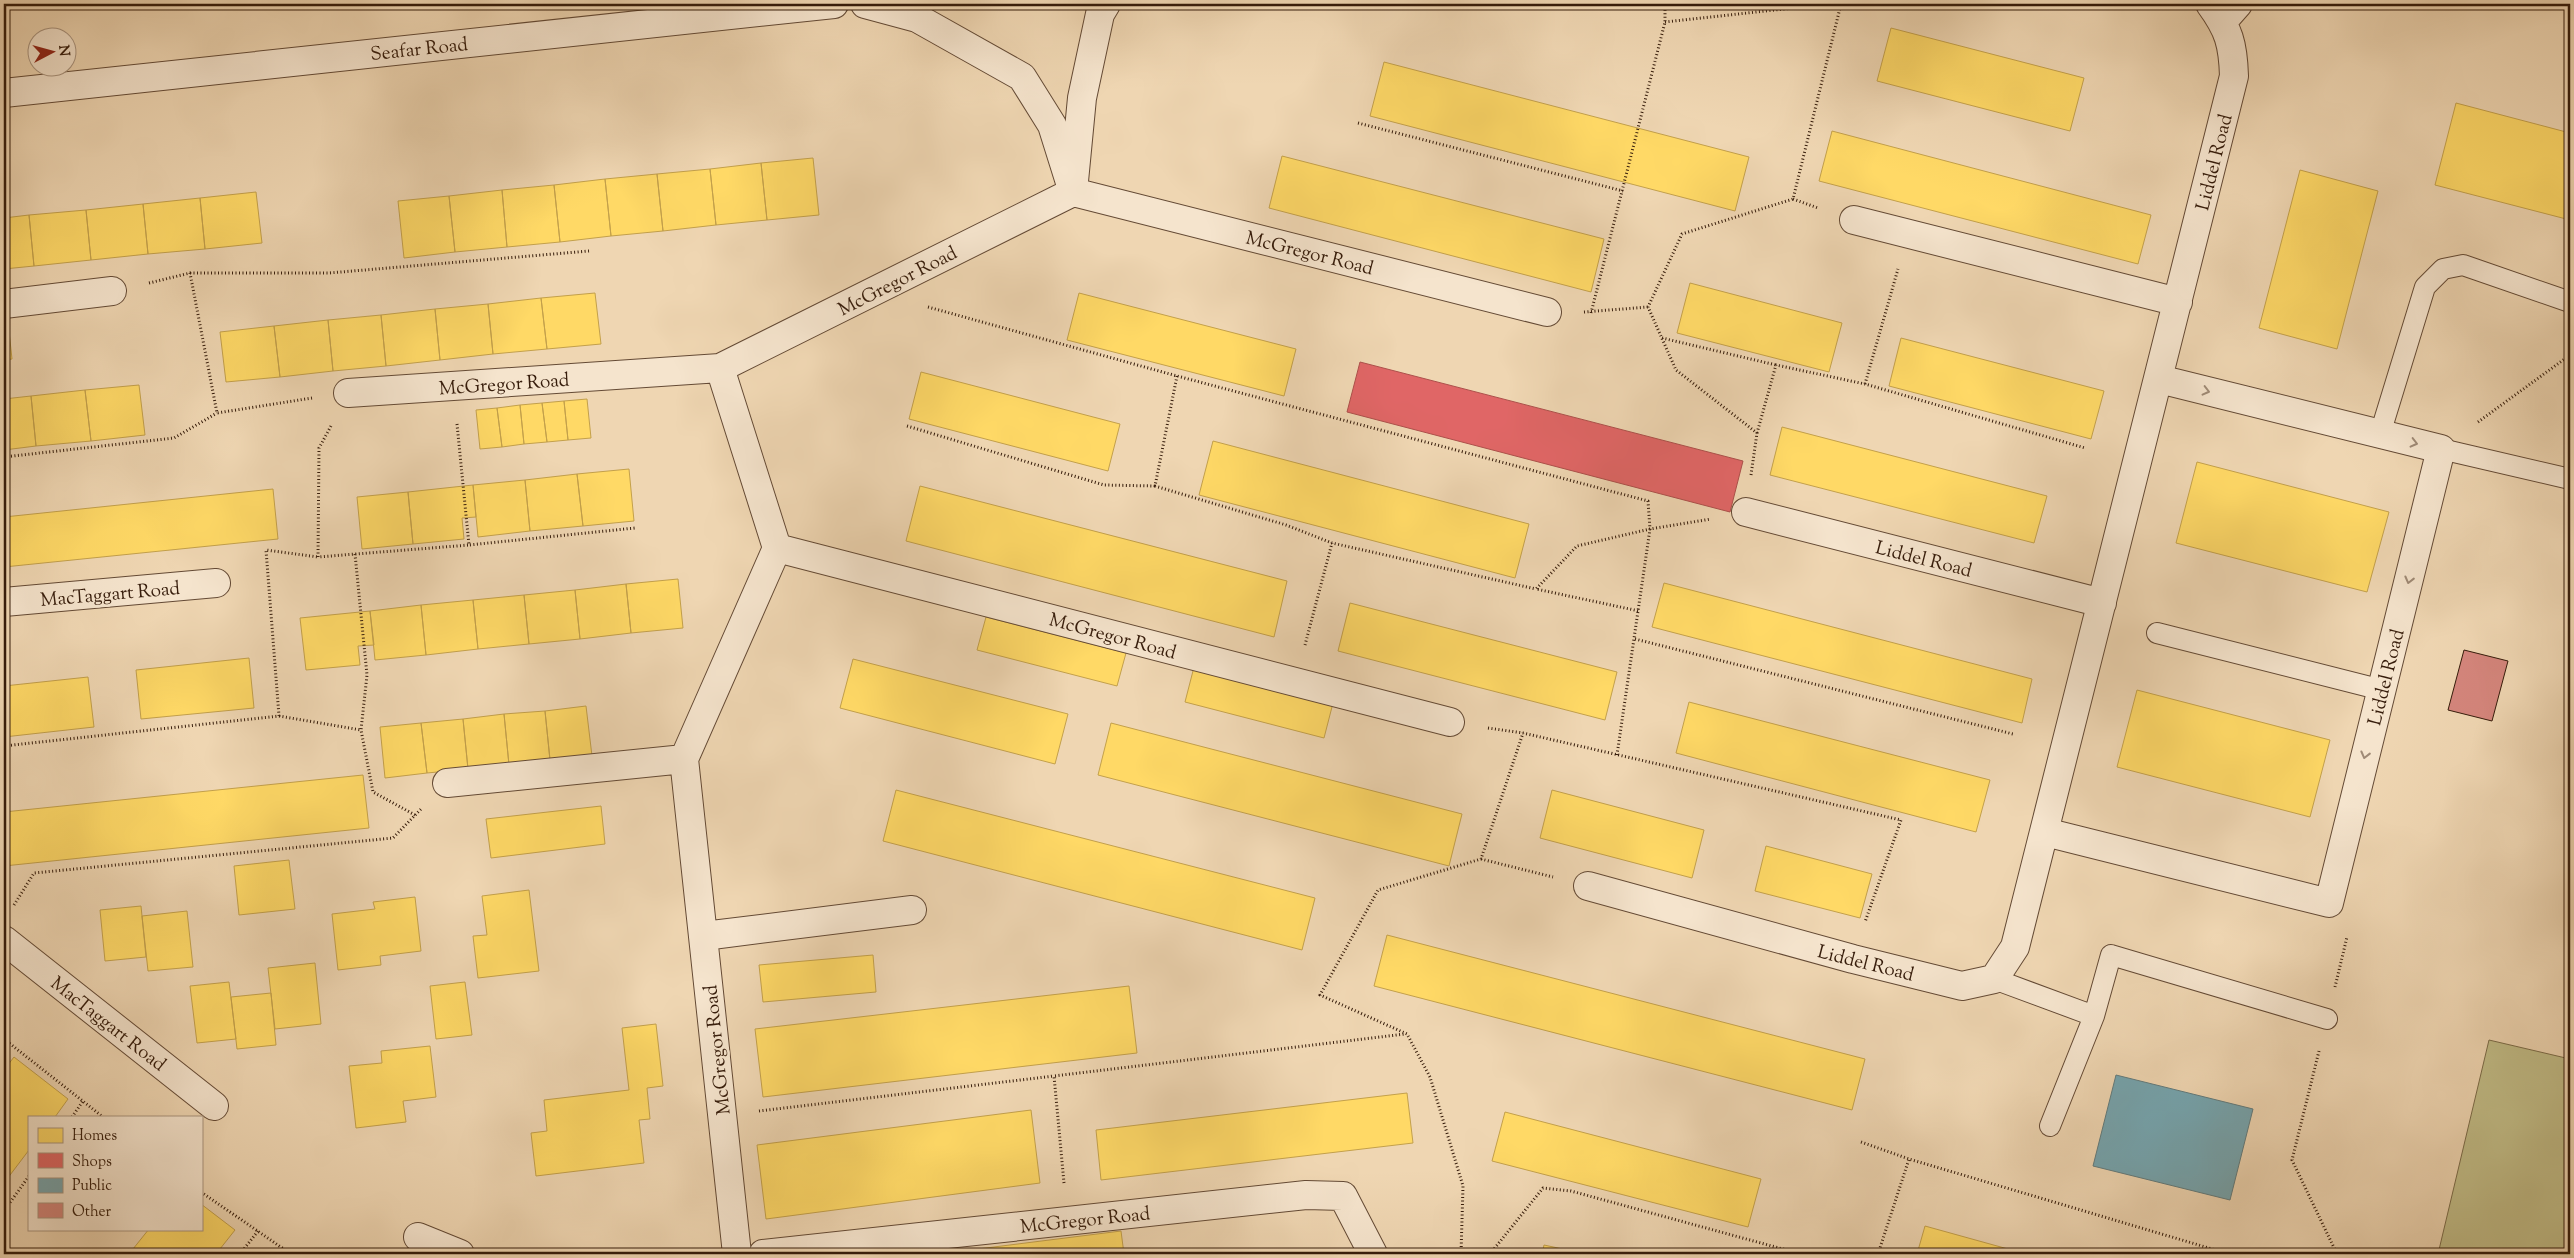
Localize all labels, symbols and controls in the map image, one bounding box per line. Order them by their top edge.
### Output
north arrow [28,28,78,78]
street label: Seafar Road [369,32,470,69]
text: N [52,44,73,57]
street label: Liddel Road [2190,111,2241,214]
street label: McGregor Road [1243,226,1376,283]
street label: McGregor Road [834,240,963,324]
street label: McGregor Road [438,367,571,404]
one-way arrow [2201,385,2210,396]
one-way arrow [2410,437,2419,448]
street label: Liddel Road [1872,535,1975,586]
street label: MacTaggart Road [39,576,182,615]
one-way arrow [2404,576,2415,585]
street label: McGregor Road [1046,607,1179,667]
street label: Liddel Road [2362,626,2413,729]
one-way arrow [2361,750,2371,758]
street label: Liddel Road [1814,939,1917,990]
street label: MacTaggart Road [44,971,171,1079]
street label: McGregor Road [698,983,739,1116]
legend [28,1116,202,1230]
text: Homes [72,1126,117,1147]
text: Shops [72,1152,112,1173]
text: Public [72,1176,112,1197]
street label: McGregor Road [1019,1201,1152,1242]
text: Other [72,1202,112,1223]

